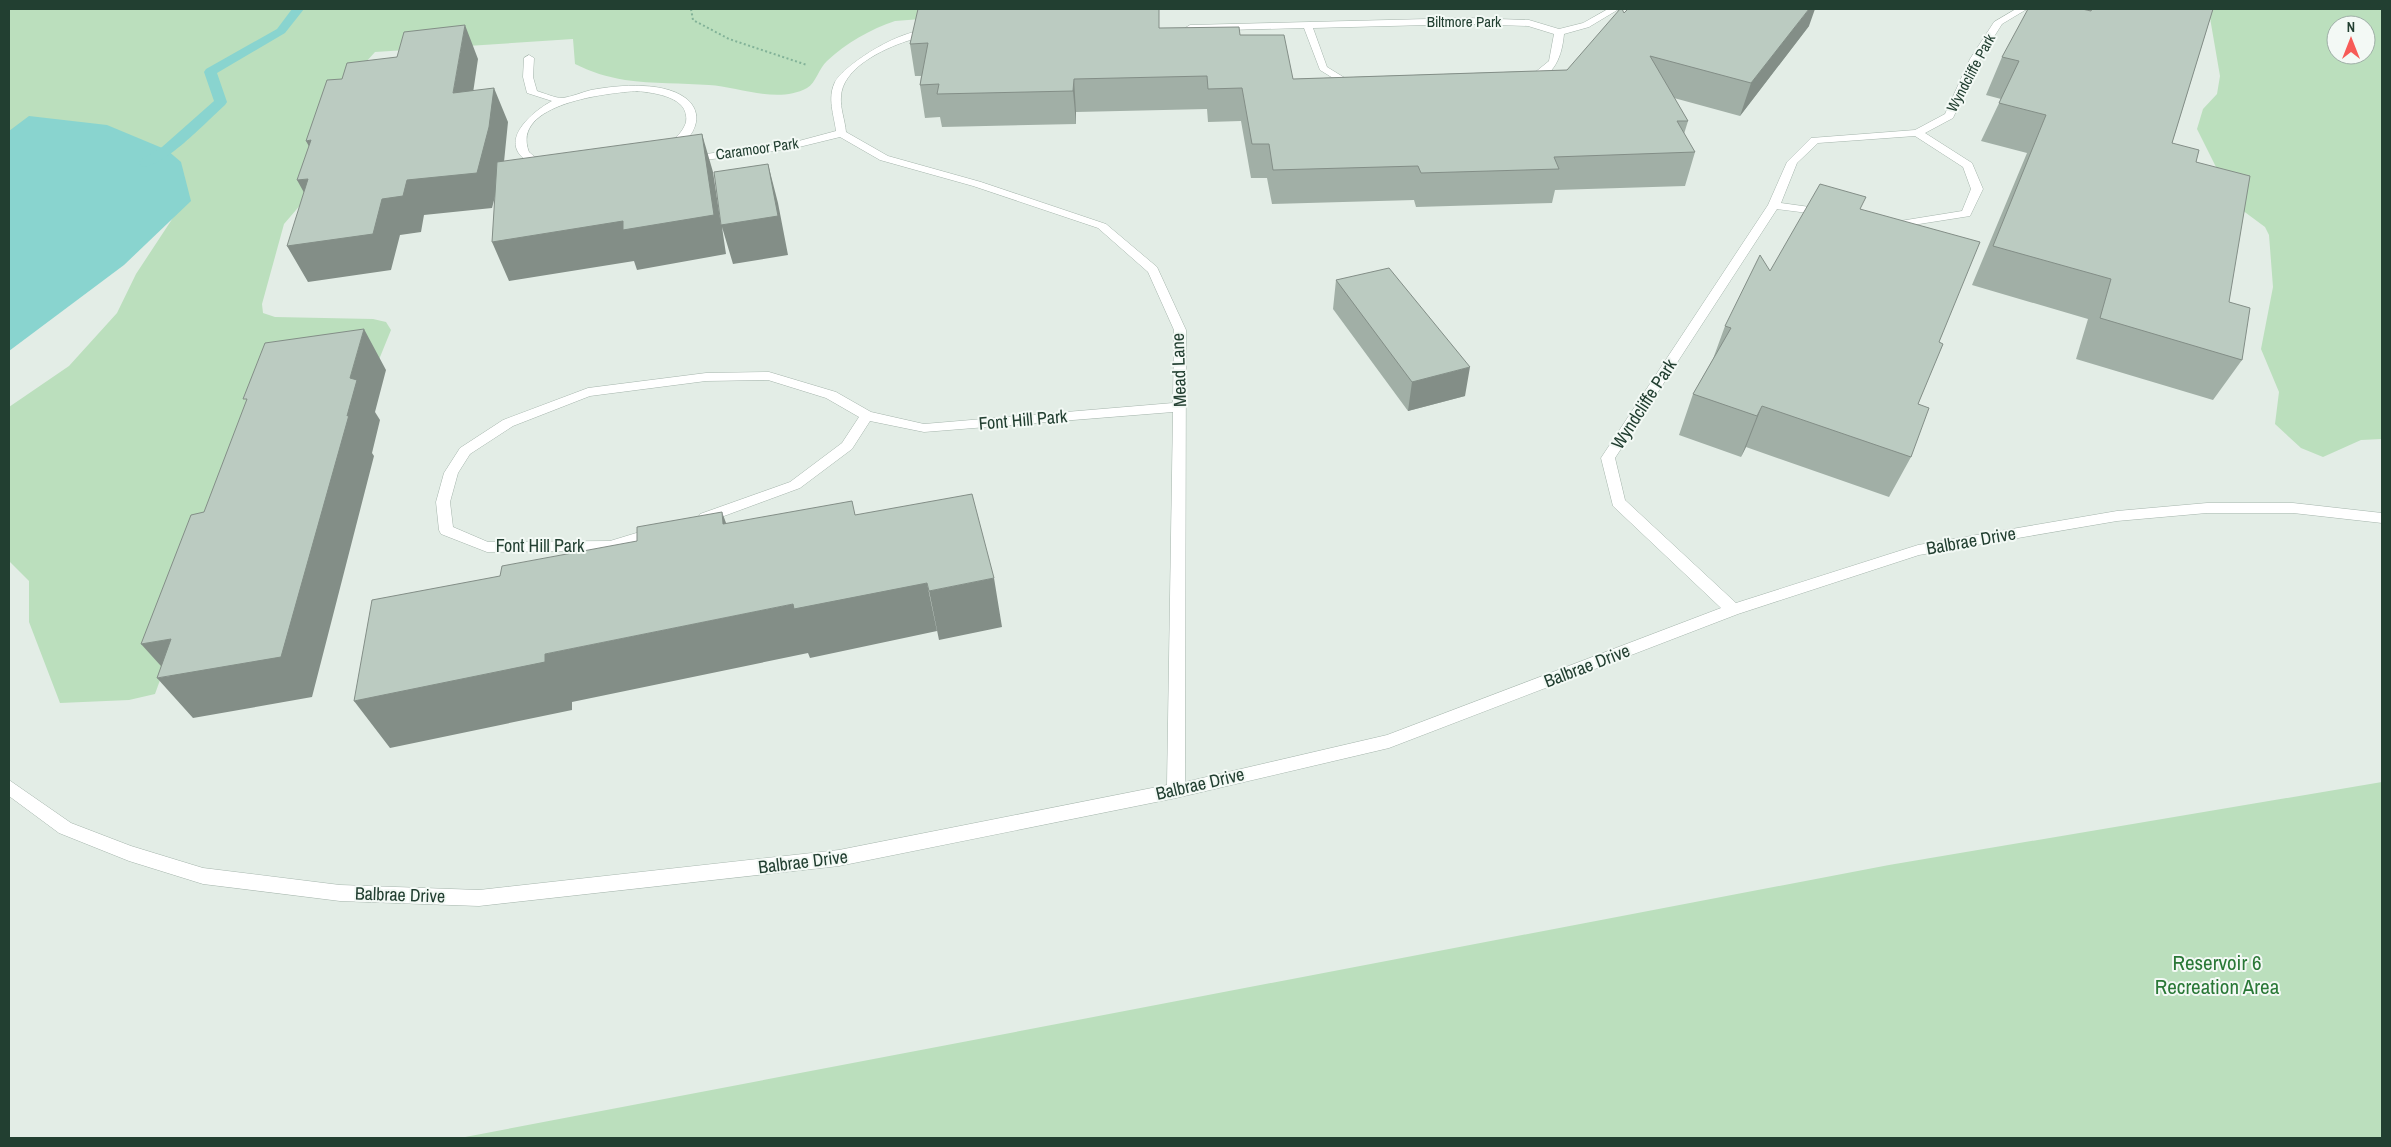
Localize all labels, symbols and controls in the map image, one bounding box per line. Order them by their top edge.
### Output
street label: Biltmore Park [1427,11,1502,32]
north arrow [2326,15,2376,65]
text: N [2347,18,2355,36]
street label: Wyndcliffe Park [1941,29,2000,116]
street label: Caramoor Park [714,132,801,165]
street label: Mead Lane [1165,333,1192,407]
street label: Wyndcliffe Park [1605,353,1682,454]
street label: Font Hill Park [978,403,1069,436]
street label: Balbrae Drive [1924,520,2018,561]
street label: Font Hill Park [496,533,585,558]
street label: Balbrae Drive [1540,638,1633,693]
street label: Balbrae Drive [1153,761,1247,806]
street label: Balbrae Drive [757,844,849,879]
street label: Balbrae Drive [354,880,446,909]
park label: Reservoir 6 Recreation Area [2155,948,2280,1001]

